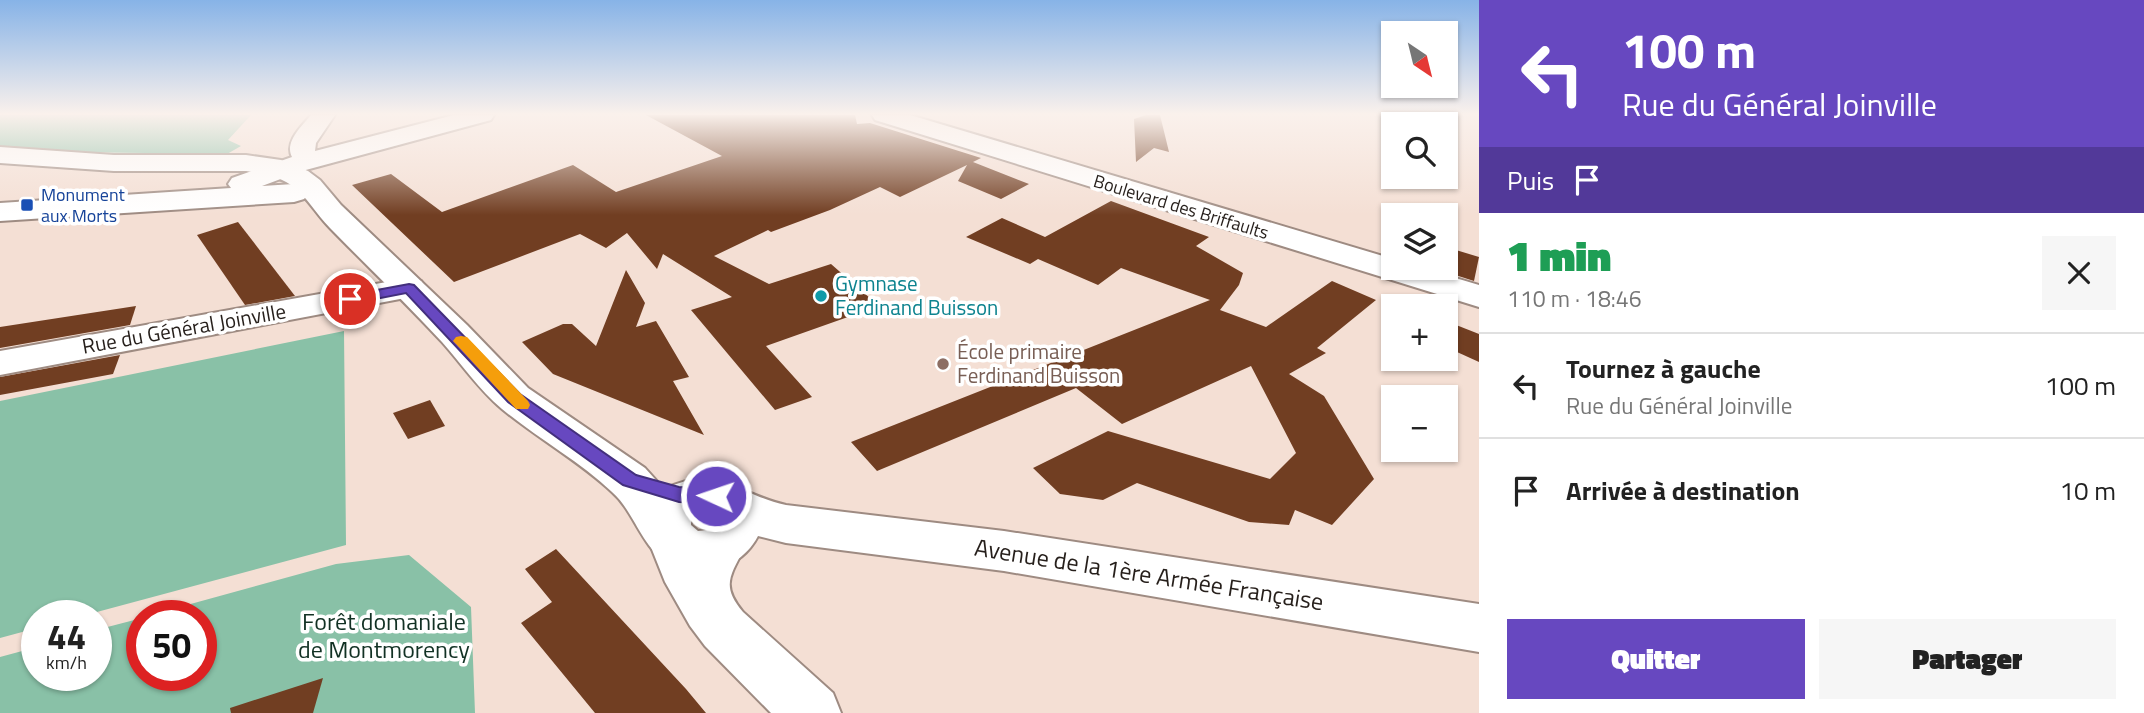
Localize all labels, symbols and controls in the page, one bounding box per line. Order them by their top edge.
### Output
text: 100 m [1622,12,1756,87]
north arrow [1381,21,1458,98]
map controls [1381,21,1458,462]
icon: left [1507,28,1598,119]
text: Rue du Général Joinville [1622,80,1937,128]
button: search [1381,112,1458,189]
text: Puis [1507,161,1554,200]
icon: arrive [1568,161,1606,199]
street label: Boulevard des Briffaults [1090,167,1272,246]
place label: Monument aux Morts [41,181,126,229]
marker: Monument aux Morts [19,197,35,213]
button: layers [1381,203,1458,280]
text: 1 min [1507,223,1611,287]
button: close [2042,236,2116,310]
place label: Gymnase Ferdinand Buisson [835,267,998,323]
pin [320,269,380,329]
icon: arrive [331,280,369,318]
text: 110 m · 18:46 [1507,281,1642,316]
marker: Gymnase Ferdinand Buisson [813,288,829,304]
street label: Rue du Général Joinville [79,294,288,362]
button: + [1381,294,1458,371]
place label: École primaire Ferdinand Buisson [957,335,1120,391]
text: Tournez à gauche [1566,349,1761,388]
marker: École primaire Ferdinand Buisson [935,356,951,372]
text: 100 m [2045,366,2116,405]
icon: left [1507,367,1545,405]
button: − [1381,385,1458,462]
text: Rue du Général Joinville [1566,388,1792,423]
position arrow [679,459,753,533]
text: Arrivée à destination [1566,471,1800,510]
text: 10 m [2059,471,2116,510]
icon: arrive [1507,472,1545,510]
street label: Avenue de la 1ère Armée Française [972,529,1326,619]
speed limit sign: 50 [126,600,217,691]
park label: Forêt domaniale de Montmorency [298,603,470,667]
text: 44 [47,609,86,663]
button: Quitter [1507,619,1805,699]
button: Partager [1819,619,2116,699]
text: km/h [46,649,87,676]

